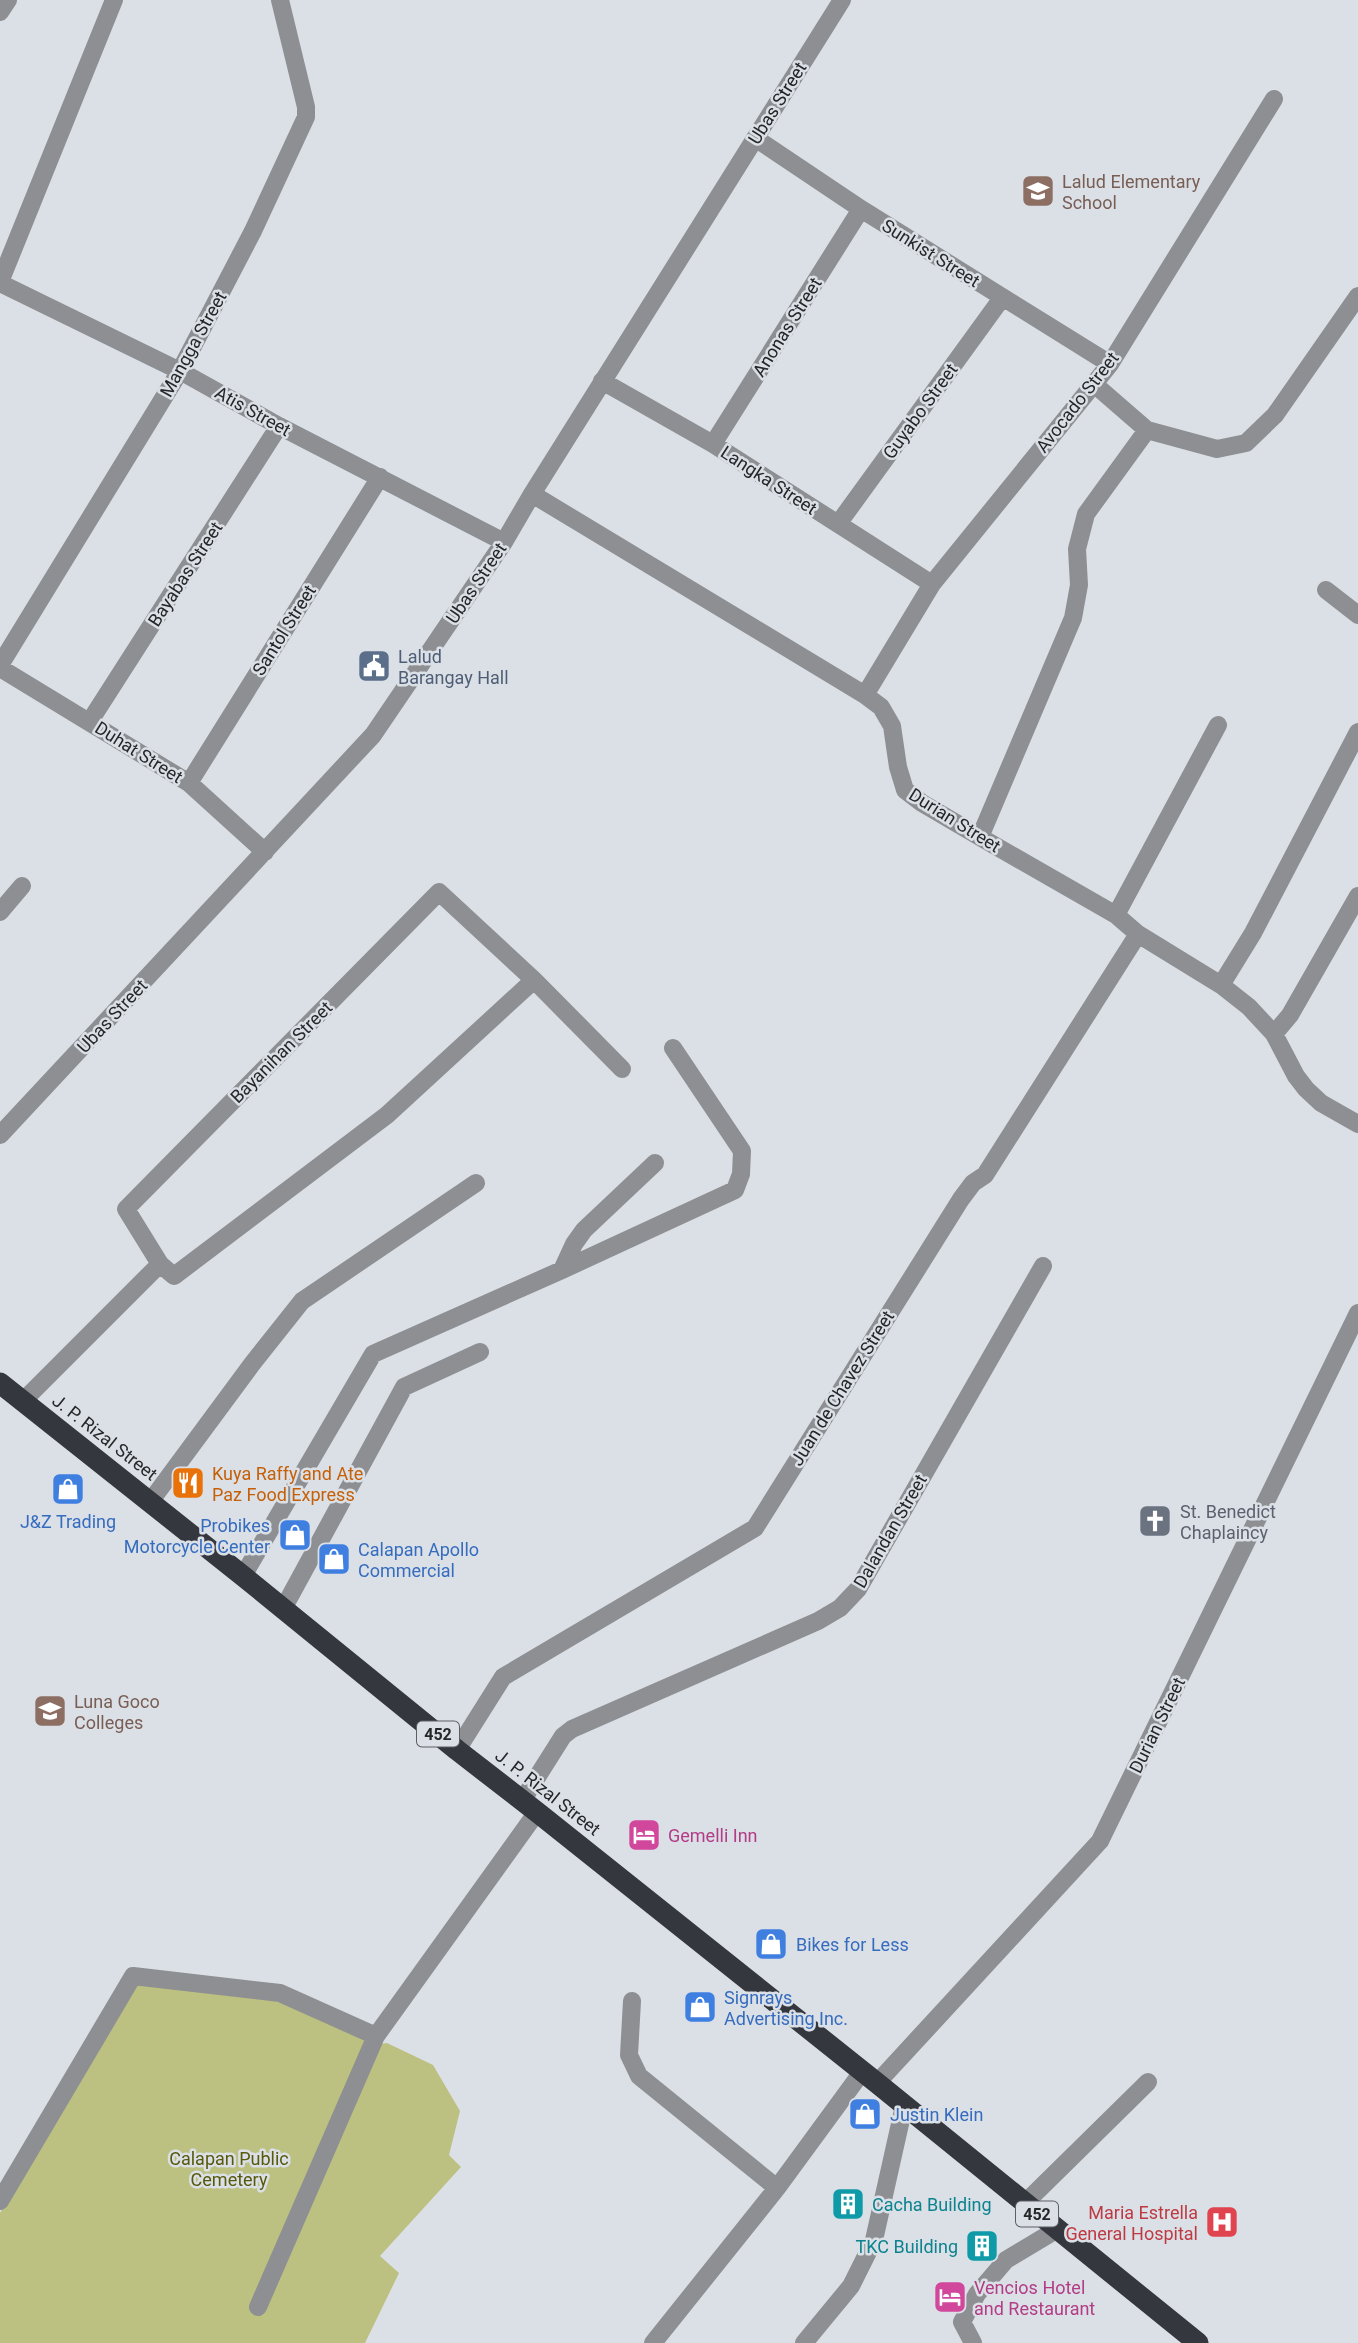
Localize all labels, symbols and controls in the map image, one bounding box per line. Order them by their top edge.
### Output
street label: Ubas Street [744,58,811,148]
place label: Lalud Elementary School [1062,171,1201,213]
school or university icon: Lalud Elementary School [1019,172,1057,210]
street label: Sunkist Street [878,215,984,291]
street label: Anonas Street [748,273,826,380]
street label: Mangga Street [155,287,231,400]
street label: Avocado Street [1031,347,1123,456]
street label: Guyabo Street [878,359,962,463]
street label: Atis Street [212,382,295,440]
street label: Langka Street [717,441,821,519]
street label: Bayabas Street [143,518,227,630]
street label: Ubas Street [441,539,511,627]
street label: Santol Street [248,581,320,679]
place label: Lalud Barangay Hall [398,646,509,688]
public building icon: Lalud Barangay Hall [355,647,393,685]
street label: Duhat Street [91,717,187,787]
street label: Durian Street [905,784,1005,856]
street label: Ubas Street [73,975,151,1057]
street label: Bayanihan Street [226,997,336,1107]
street label: Juan de Chavez Street [786,1307,898,1469]
street label: J. P. Rizal Street [48,1390,162,1485]
place label: Kuya Raffy and Ate Paz Food Express [212,1463,363,1505]
restaurant icon: Kuya Raffy and Ate Paz Food Express [169,1464,207,1502]
shop icon: J&Z Trading [49,1470,87,1508]
street label: Dalandan Street [849,1470,931,1591]
place label: St. Benedict Chaplaincy [1180,1501,1276,1543]
church icon: St. Benedict Chaplaincy [1136,1502,1174,1540]
place label: J&Z Trading [20,1511,116,1532]
place label: Probikes Motorcycle Center [124,1515,270,1557]
shop icon: Probikes Motorcycle Center [276,1516,314,1554]
place label: Calapan Apollo Commercial [358,1539,479,1581]
shop icon: Calapan Apollo Commercial [315,1540,353,1578]
street label: Durian Street [1125,1674,1189,1776]
place label: Luna Goco Colleges [74,1691,160,1733]
school or university icon: Luna Goco Colleges [31,1692,69,1730]
road number: 452 [417,1722,459,1746]
street label: J. P. Rizal Street [491,1745,605,1840]
hotel icon: Gemelli Inn [625,1816,663,1854]
place label: Gemelli Inn [668,1825,758,1846]
shop icon: Bikes for Less [752,1925,790,1963]
place label: Bikes for Less [796,1934,909,1955]
place label: Signrays Advertising Inc. [724,1987,848,2029]
shop icon: Signrays Advertising Inc. [681,1988,719,2026]
shop icon: Justin Klein [846,2095,884,2133]
place label: Justin Klein [890,2104,983,2125]
park label: Calapan Public Cemetery [169,2148,289,2190]
building icon: Cacha Building [829,2185,867,2223]
place label: Cacha Building [872,2194,992,2215]
road number: 452 [1016,2202,1058,2226]
place label: Maria Estrella General Hospital [1065,2202,1198,2244]
hospital icon: Maria Estrella General Hospital [1203,2203,1241,2241]
building icon: TKC Building [963,2227,1001,2265]
place label: TKC Building [856,2236,958,2257]
place label: Vencios Hotel and Restaurant [974,2277,1095,2319]
hotel icon: Vencios Hotel and Restaurant [931,2278,969,2316]

